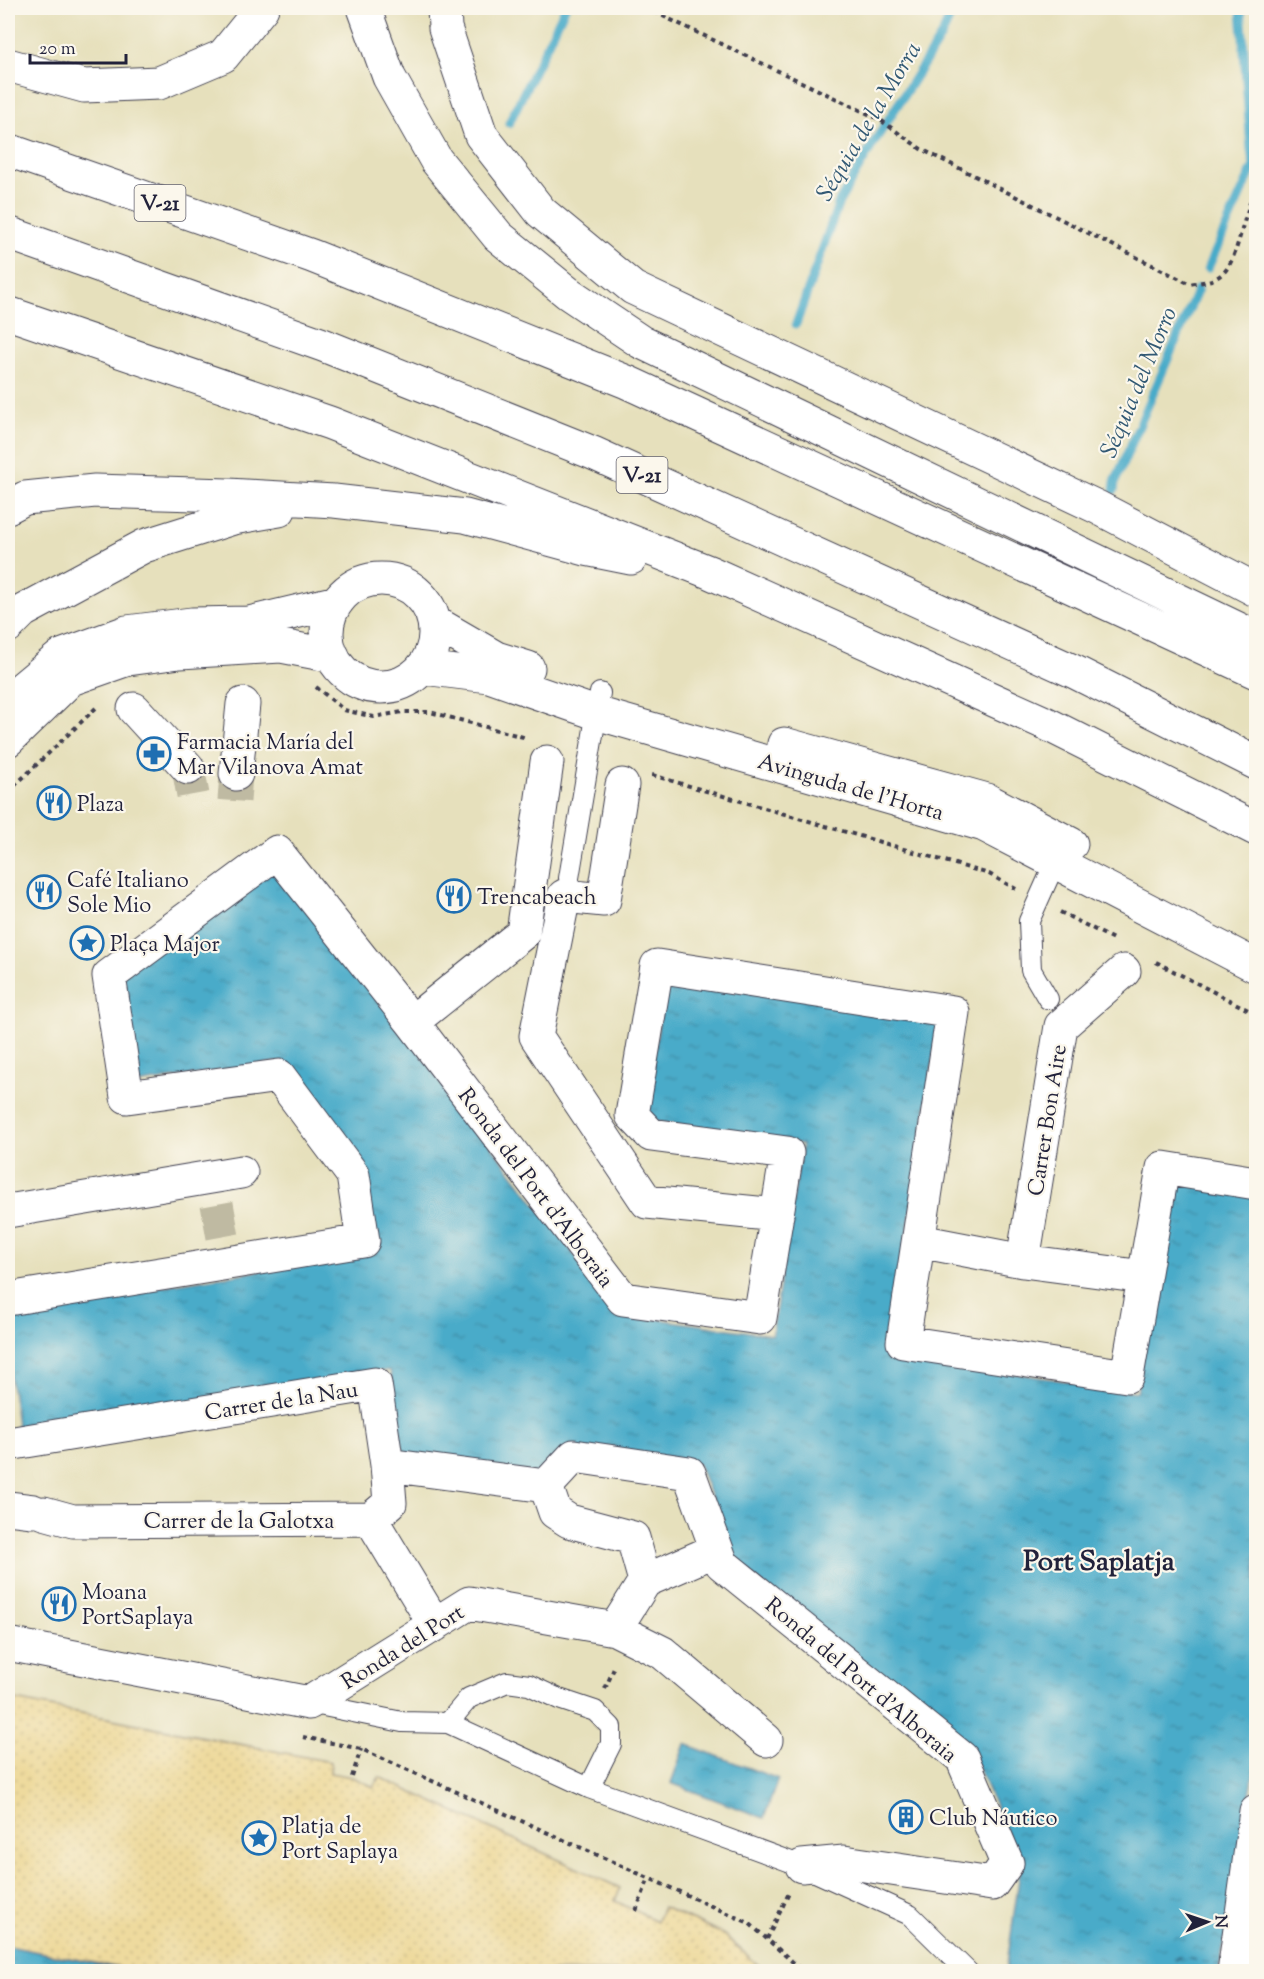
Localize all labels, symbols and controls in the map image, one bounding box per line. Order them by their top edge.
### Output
scale bar [30,27,126,65]
water label: Séquia de la Morra [809,36,931,208]
text: 20 m [39,37,76,63]
road number: V-21 [134,185,186,221]
water label: Séquia del Morro [1093,302,1187,463]
road number: V-21 [616,457,668,493]
place label: Farmacia María del Mar Vilanova Amat [177,728,363,785]
pharmacy icon: Farmacia María del Mar Vilanova Amat [136,736,172,772]
street label: Avinguda de l'Horta [753,747,947,831]
restaurant icon: Plaza [36,785,72,821]
place label: Plaza [77,790,124,822]
place label: Café Italiano Sole Mio [67,866,189,923]
restaurant icon: Café Italiano Sole Mio [26,874,62,910]
restaurant icon: Trencabeach [436,878,472,914]
place label: Trencabeach [477,883,597,915]
place icon: Plaça Major [69,925,105,961]
place label: Plaça Major [110,930,220,962]
street label: Carrer Bon Aire [1021,1042,1077,1199]
street label: Ronda del Port d'Alboraia [449,1082,620,1295]
street label: Carrer de la Nau [202,1375,361,1431]
street label: Carrer de la Galotxa [144,1507,334,1539]
district label: Port Saplatja [1023,1543,1175,1583]
place label: Moana PortSaplaya [82,1578,193,1635]
restaurant icon: Moana PortSaplaya [41,1586,77,1622]
street label: Ronda del Port d'Alboraia [757,1591,963,1772]
street label: Ronda del Port [336,1598,472,1699]
building icon: Club Náutico [888,1799,924,1835]
place label: Club Náutico [929,1804,1057,1836]
place label: Platja de Port Saplaya [282,1812,398,1869]
place icon: Platja de Port Saplaya [241,1820,277,1856]
north arrow [1177,1892,1237,1952]
text: N [1208,1915,1231,1929]

